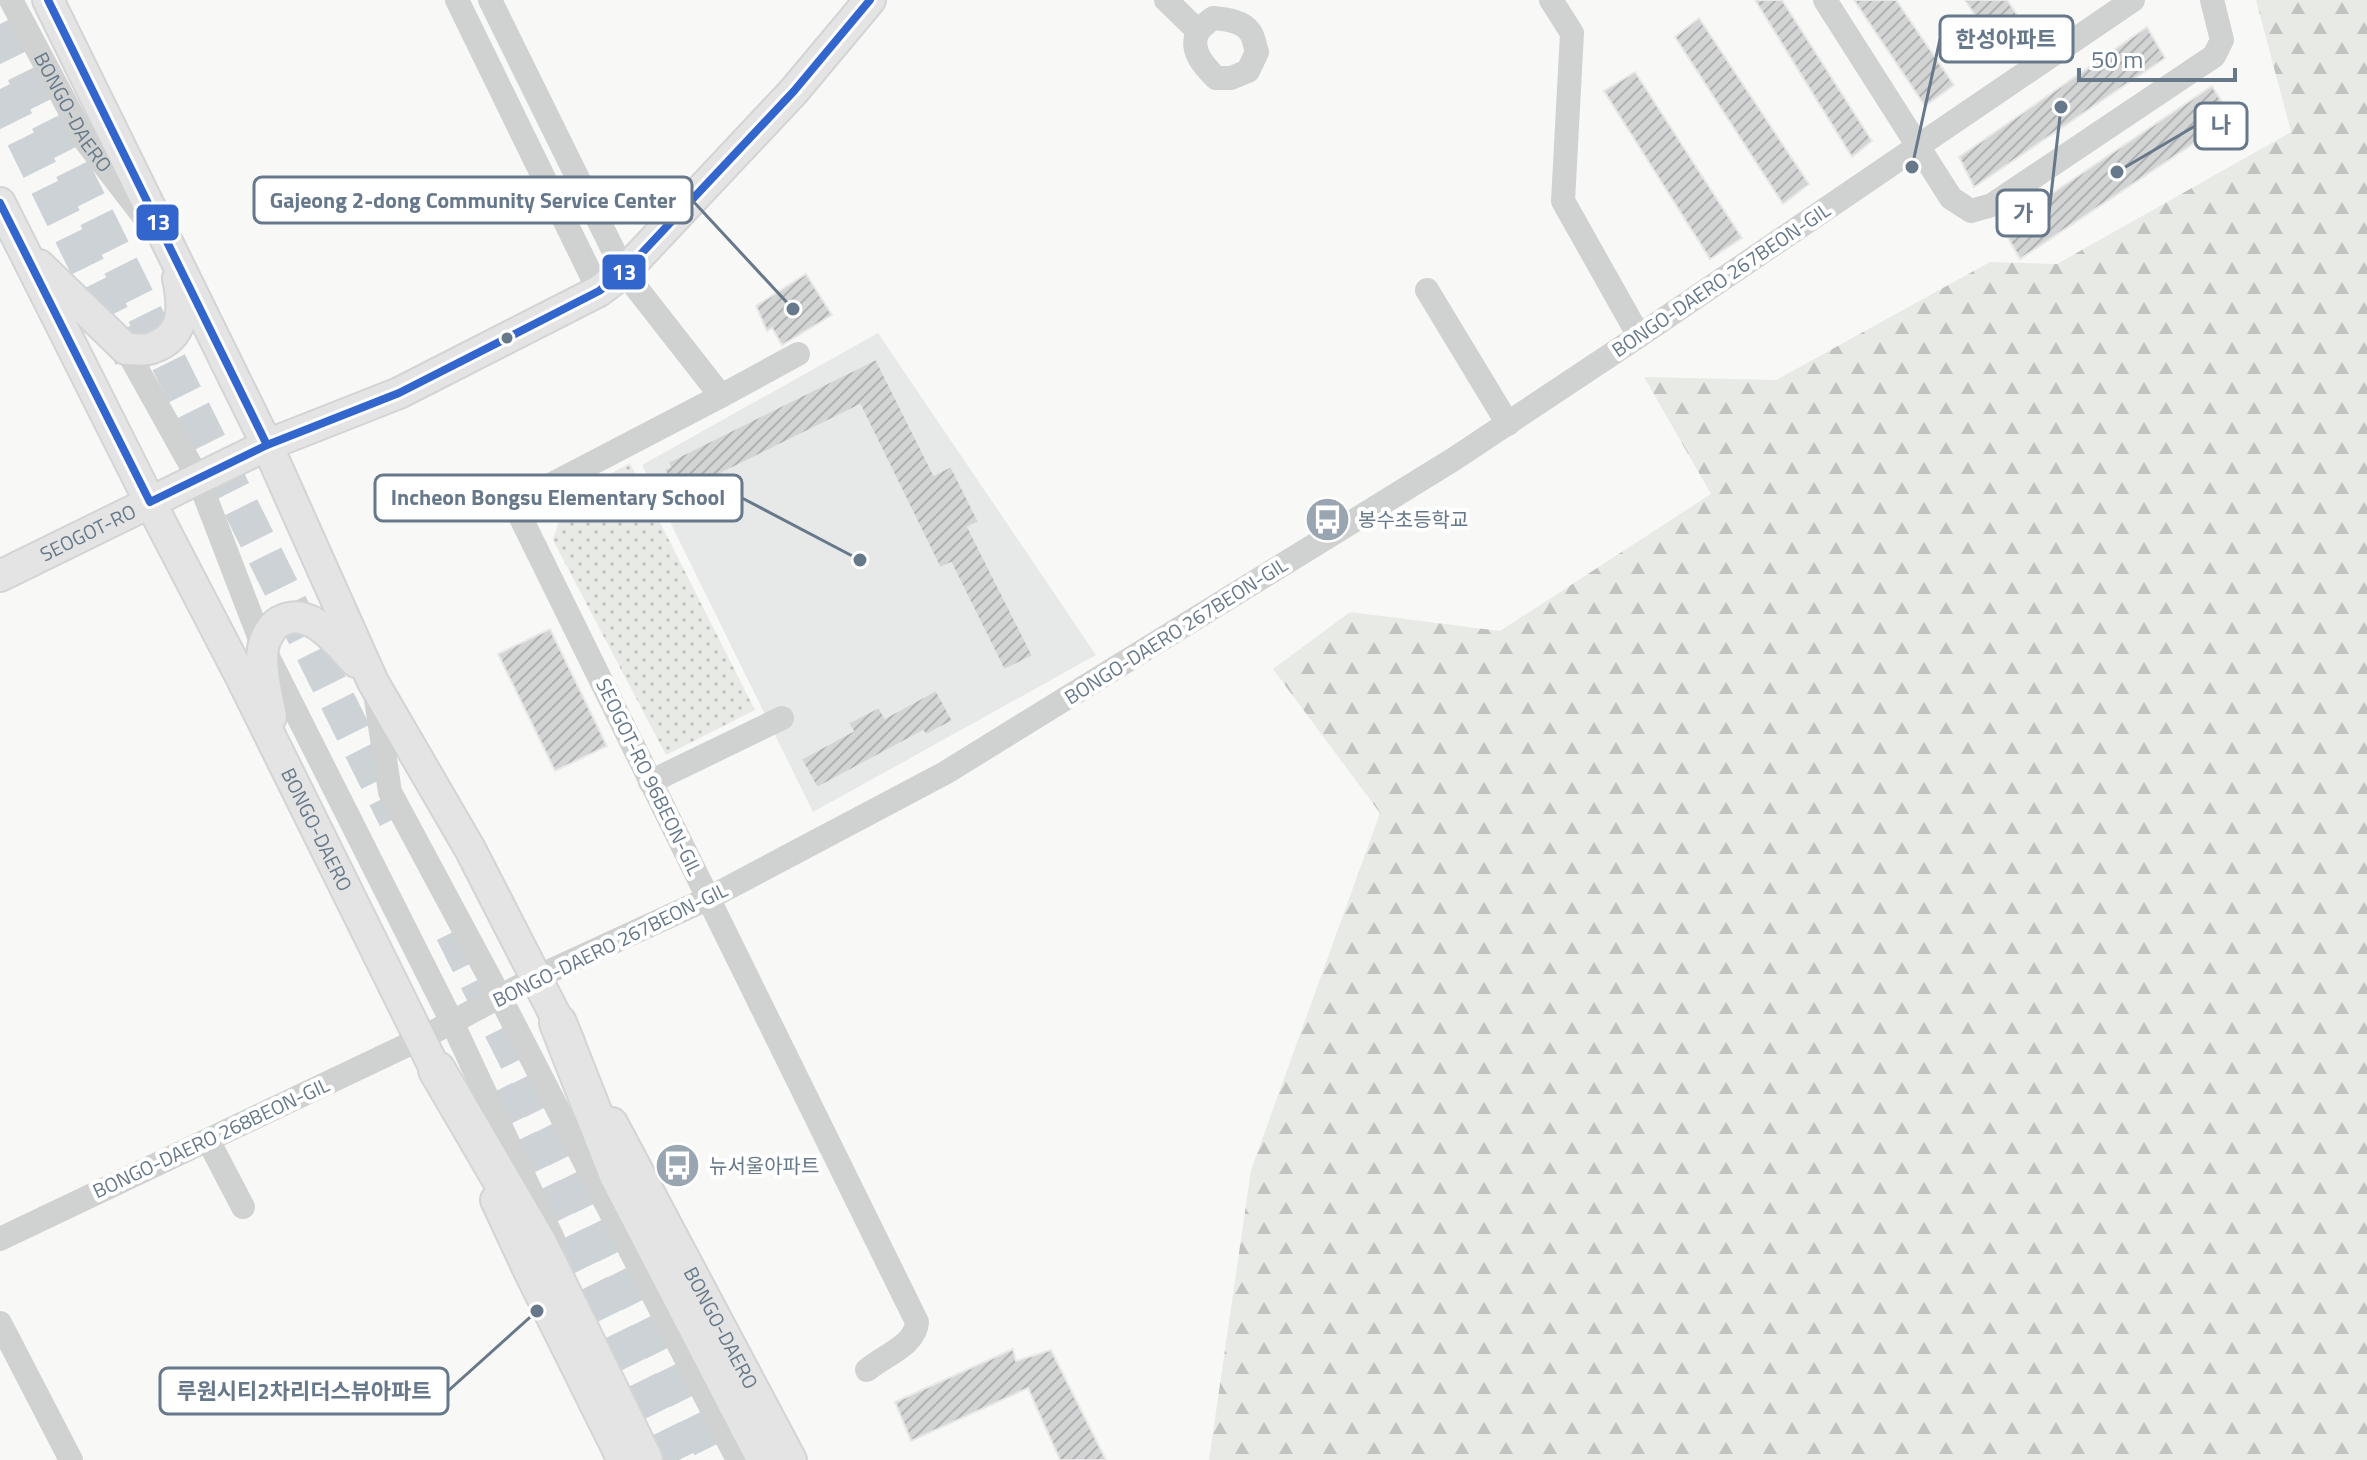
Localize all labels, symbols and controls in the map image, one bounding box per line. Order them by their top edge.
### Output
callout: 한성아파트 [1940,16,2073,62]
text: 한성아파트 [1955,22,2057,56]
scale bar [2079,32,2235,82]
text: 50 m [2091,41,2143,77]
street label: BONGO-DAERO [26,46,120,179]
callout: 나 [2195,103,2247,149]
text: 나 [2211,108,2231,142]
callout: Gajeong 2-dong Community Service Center [254,177,692,223]
text: Gajeong 2-dong Community Service Center [270,183,676,217]
callout: 가 [1997,190,2049,236]
street label: BONGO-DAERO 267BEON-GIL [1605,194,1837,365]
text: 가 [2013,196,2033,230]
line badge: 13 [135,203,180,242]
text: 13 [146,205,170,239]
line badge: 13 [601,253,647,291]
text: 13 [612,255,636,289]
unlabelled marker [499,330,515,346]
callout: Incheon Bongsu Elementary School [375,475,742,521]
text: Incheon Bongsu Elementary School [391,480,725,514]
street label: SEOGOT-RO [34,496,141,569]
bus stop icon: 봉수초등학교 [1303,496,1351,544]
place label: 봉수초등학교 [1358,504,1468,535]
street label: BONGO-DAERO 267BEON-GIL [1058,549,1294,712]
street label: SEOGOT-RO 96BEON-GIL [588,673,711,881]
street label: BONGO-DAERO [273,762,361,896]
street label: BONGO-DAERO 267BEON-GIL [487,874,733,1015]
street label: BONGO-DAERO 268BEON-GIL [87,1069,335,1206]
bus stop icon: 뉴서울아파트 [654,1142,702,1190]
place label: 뉴서울아파트 [709,1150,819,1181]
street label: BONGO-DAERO [676,1261,767,1394]
callout: 루원시티2차리더스뷰아파트 [160,1368,448,1414]
text: 루원시티2차리더스뷰아파트 [176,1374,432,1408]

